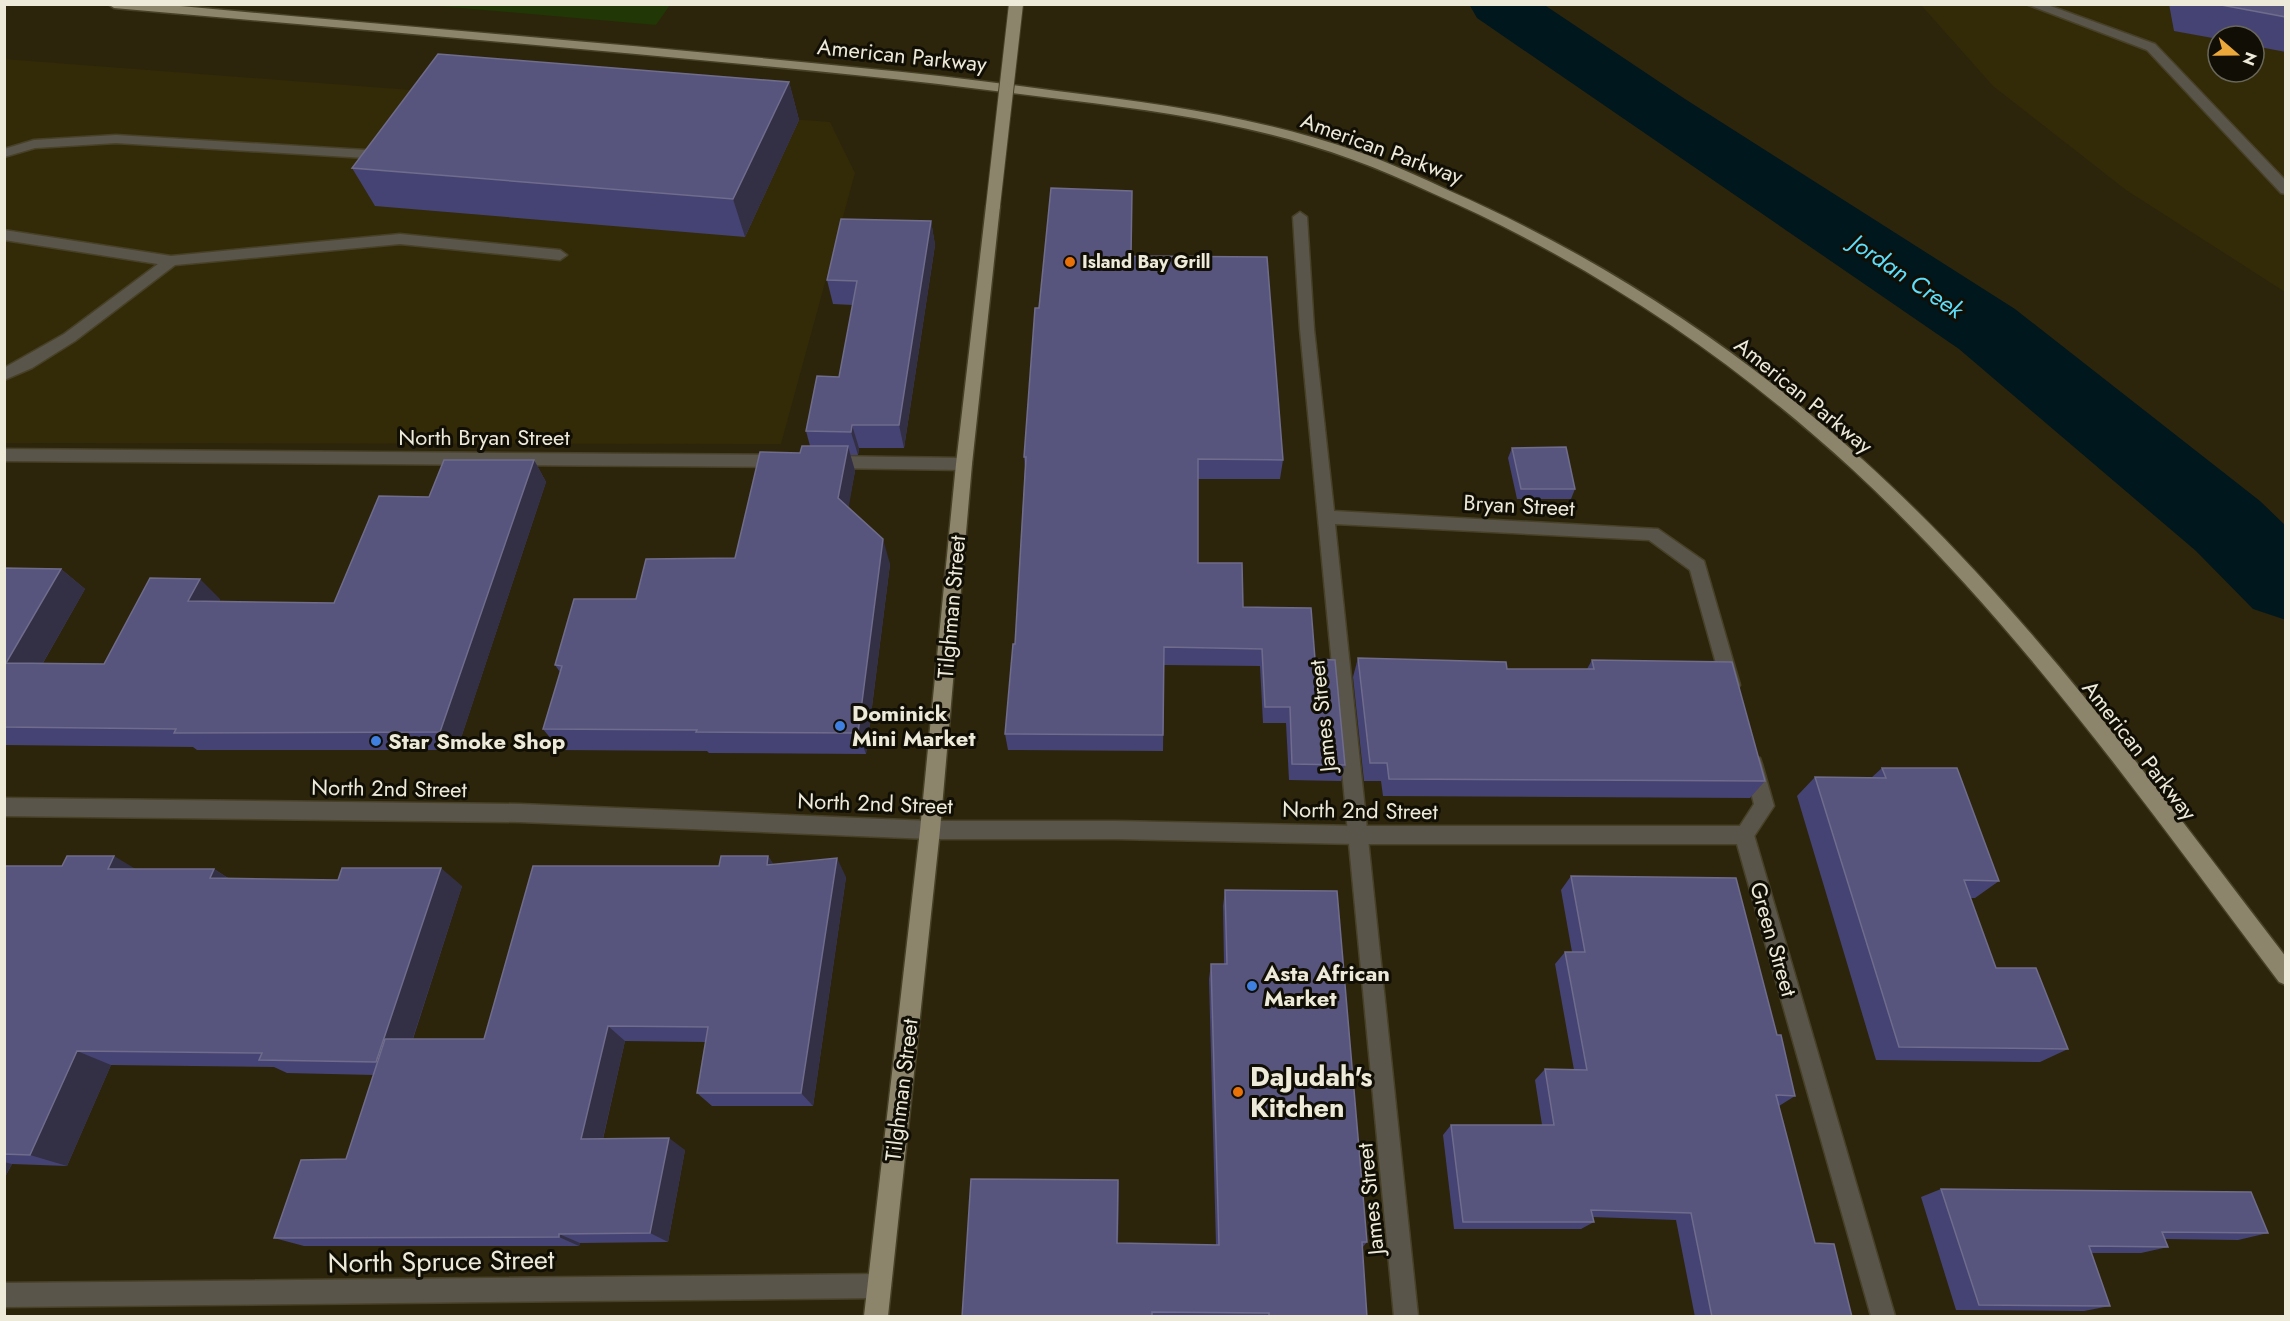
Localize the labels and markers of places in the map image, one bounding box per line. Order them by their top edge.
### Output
place label: Island Bay Grill [1082,249,1210,275]
marker: Island Bay Grill [1063,255,1077,269]
place label: Dominick Mini Market [852,697,975,754]
marker: Dominick Mini Market [833,719,847,733]
place label: Star Smoke Shop [388,725,565,757]
marker: Star Smoke Shop [369,734,383,748]
place label: Asta African Market [1263,957,1390,1014]
marker: Asta African Market [1245,979,1259,993]
place label: DaJudah's Kitchen [1250,1057,1372,1127]
marker: DaJudah's Kitchen [1231,1085,1245,1099]

